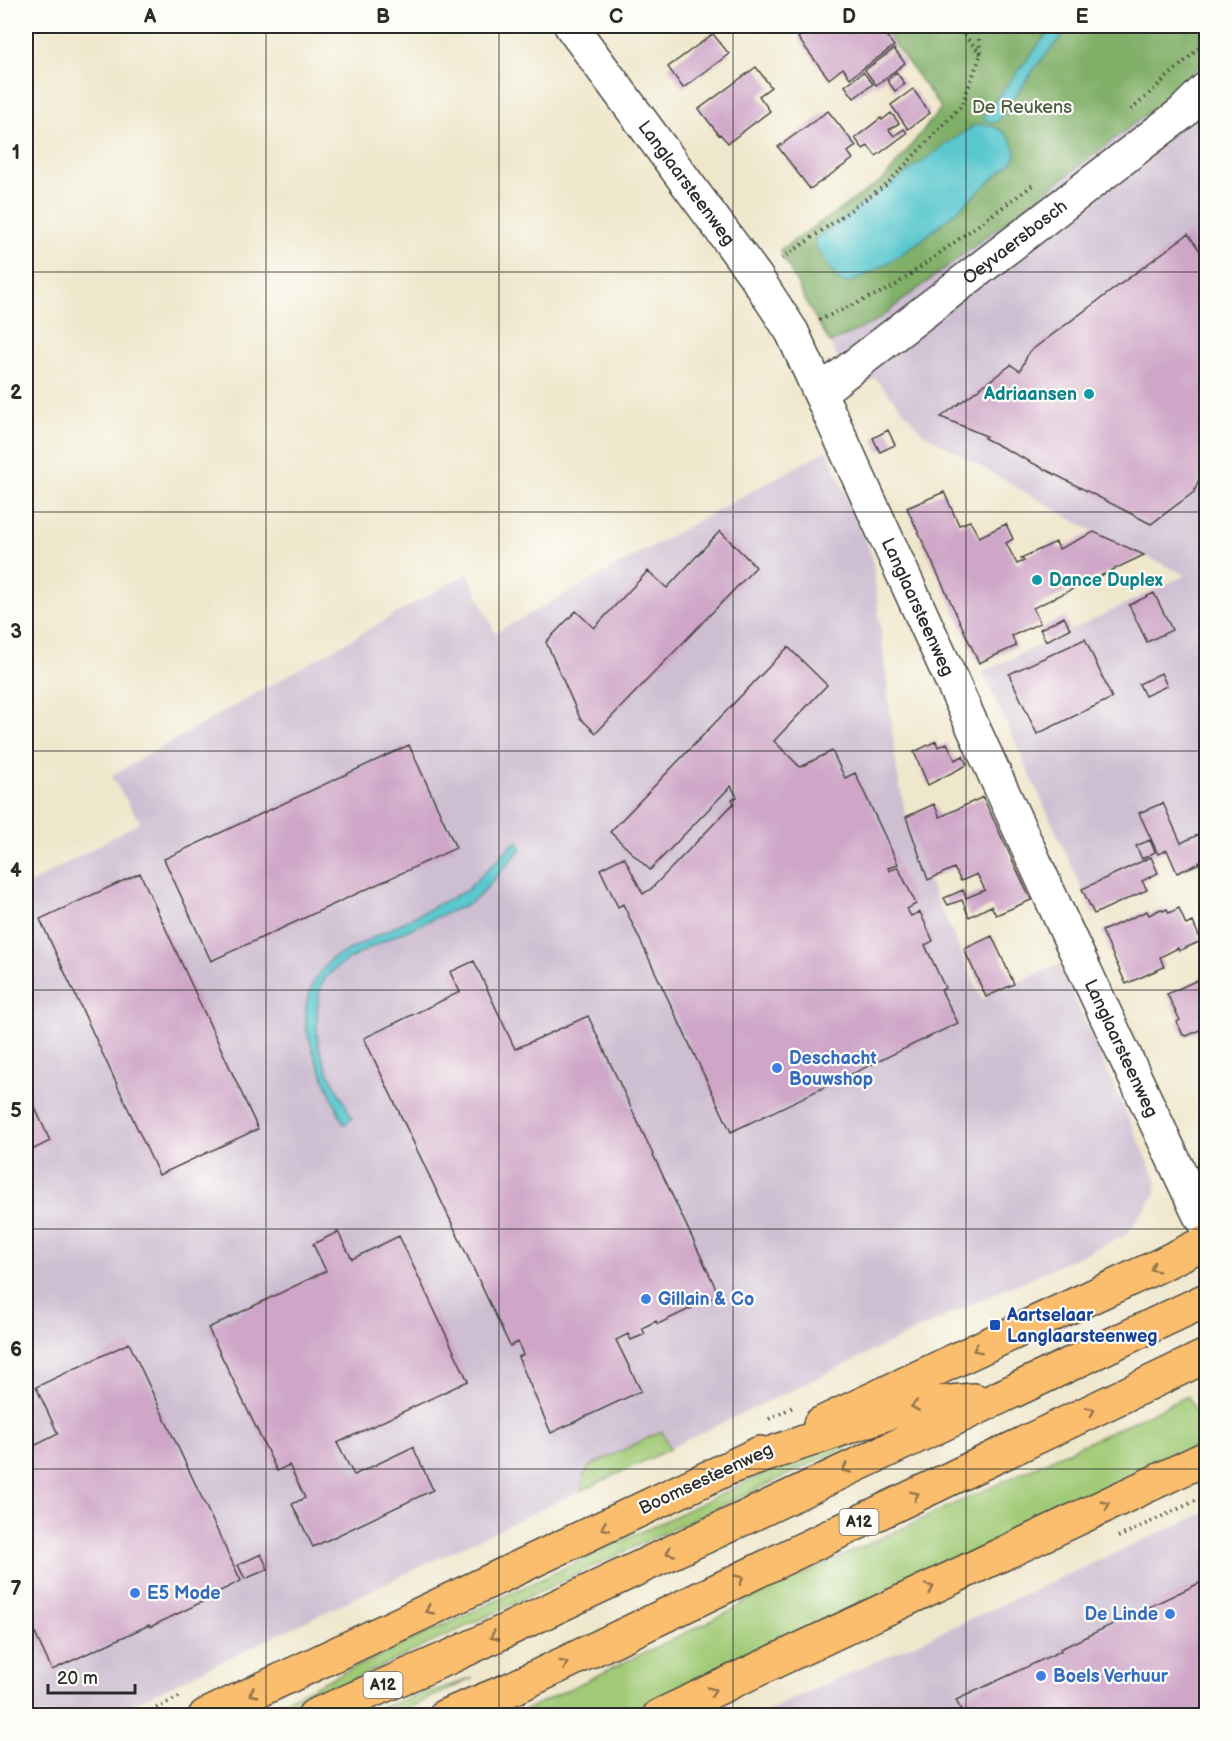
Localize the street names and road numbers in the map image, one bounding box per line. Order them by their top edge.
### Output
street label: Langlaarsteenweg [634,116,740,249]
street label: Oeyvaersbosch [959,195,1071,289]
street label: Langlaarsteenweg [877,535,959,679]
street label: Langlaarsteenweg [1080,976,1163,1121]
street label: Boomsesteenweg [636,1439,776,1519]
road number: A12 [840,1509,878,1535]
road number: A12 [364,1672,403,1698]

